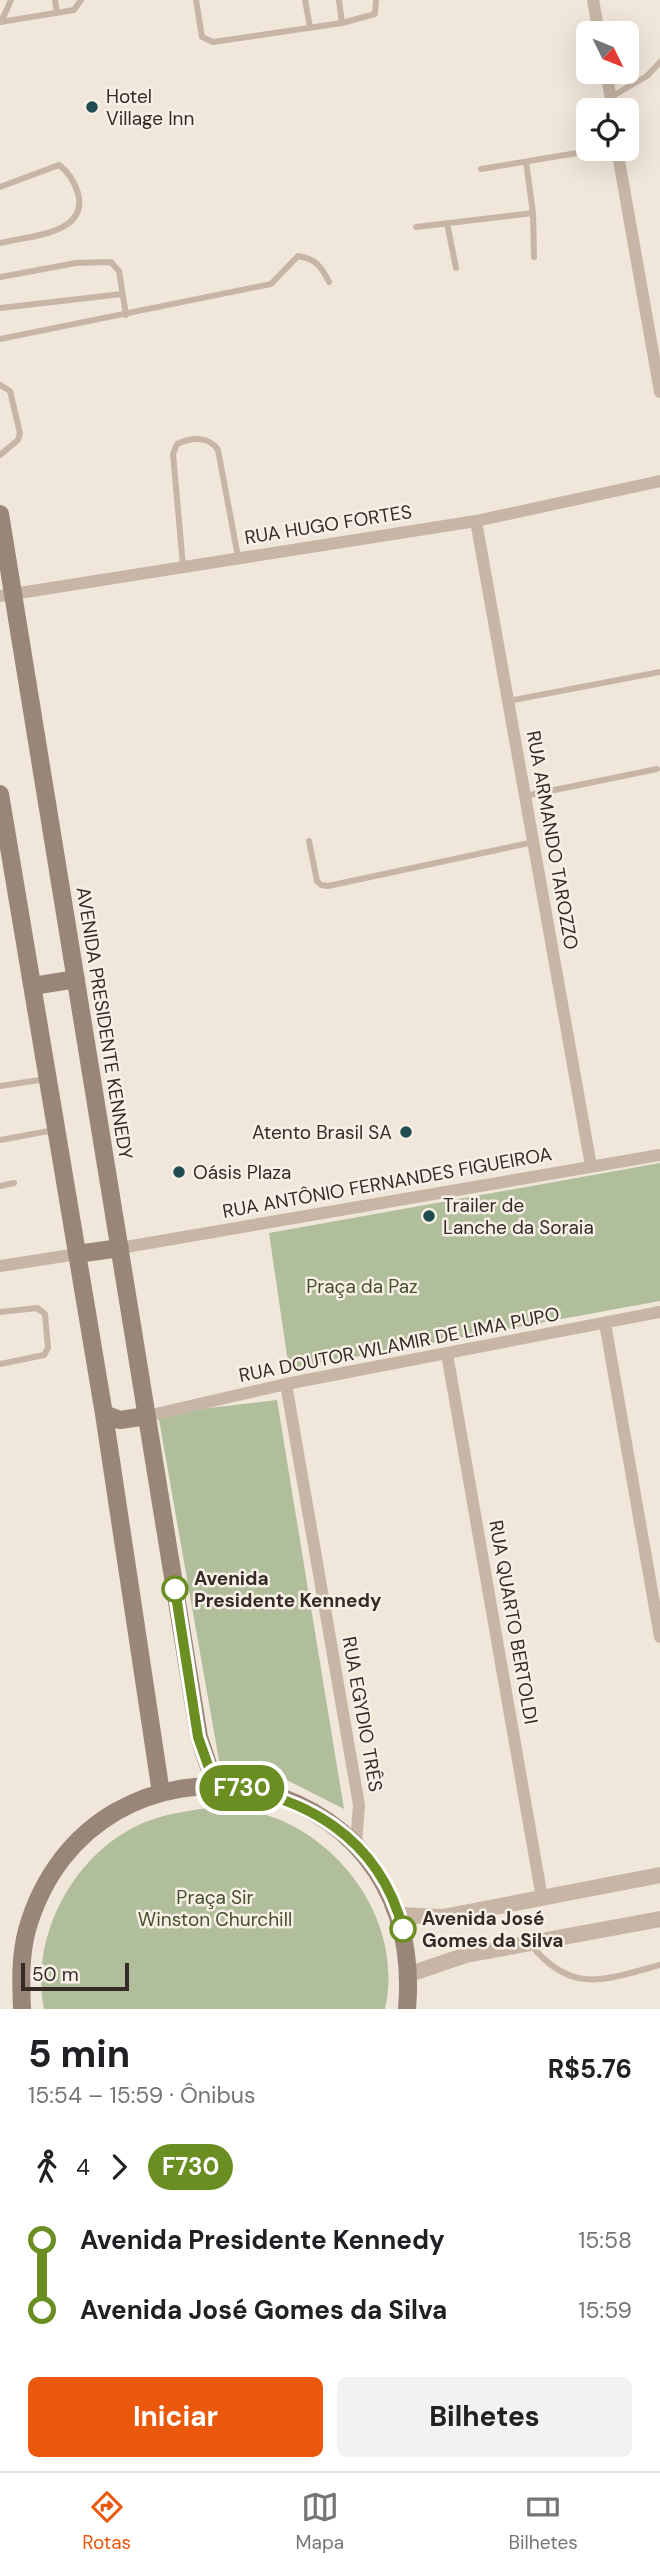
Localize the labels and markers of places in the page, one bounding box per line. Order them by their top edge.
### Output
place label: Hotel Village Inn [106,84,194,131]
marker: Hotel Village Inn [84,99,100,115]
place label: Atento Brasil SA [252,1120,392,1145]
marker: Atento Brasil SA [398,1124,414,1140]
place label: Oásis Plaza [193,1160,291,1185]
marker: Oásis Plaza [171,1164,187,1180]
place label: Trailer de Lanche da Soraia [443,1193,594,1240]
marker: Trailer de Lanche da Soraia [421,1208,437,1224]
place label: Avenida Presidente Kennedy [194,1566,382,1613]
marker: Avenida Presidente Kennedy [162,1576,188,1602]
place label: Avenida José Gomes da Silva [422,1906,563,1953]
marker: Avenida José Gomes da Silva [390,1916,416,1942]

